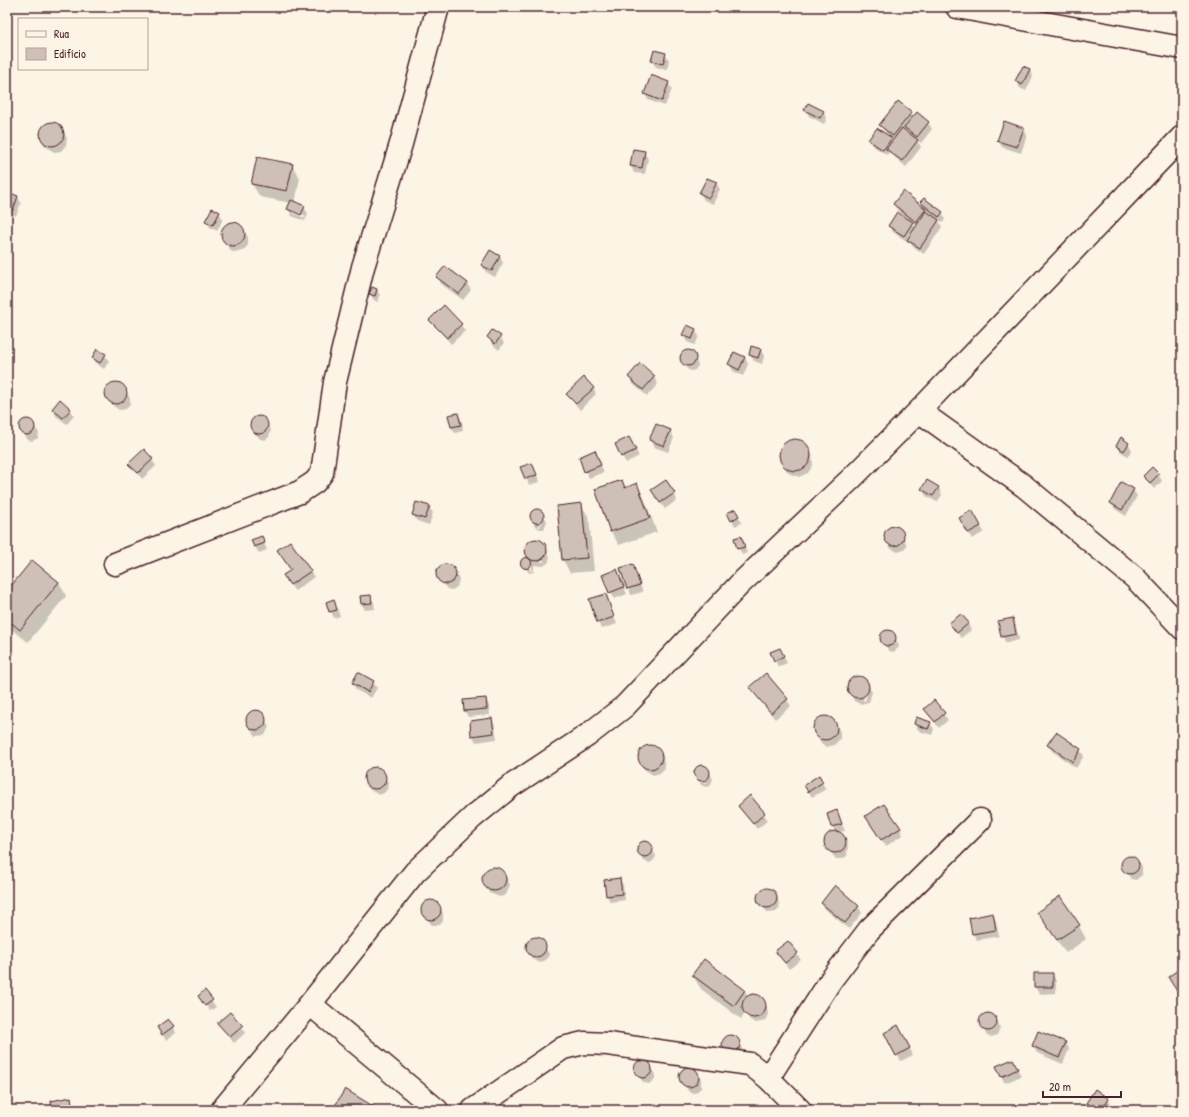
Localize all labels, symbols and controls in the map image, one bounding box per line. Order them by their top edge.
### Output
legend [18,18,148,70]
text: Rua [54,25,69,42]
text: Edifício [54,45,86,62]
scale bar [1043,1073,1121,1099]
text: 20 m [1049,1078,1071,1095]

